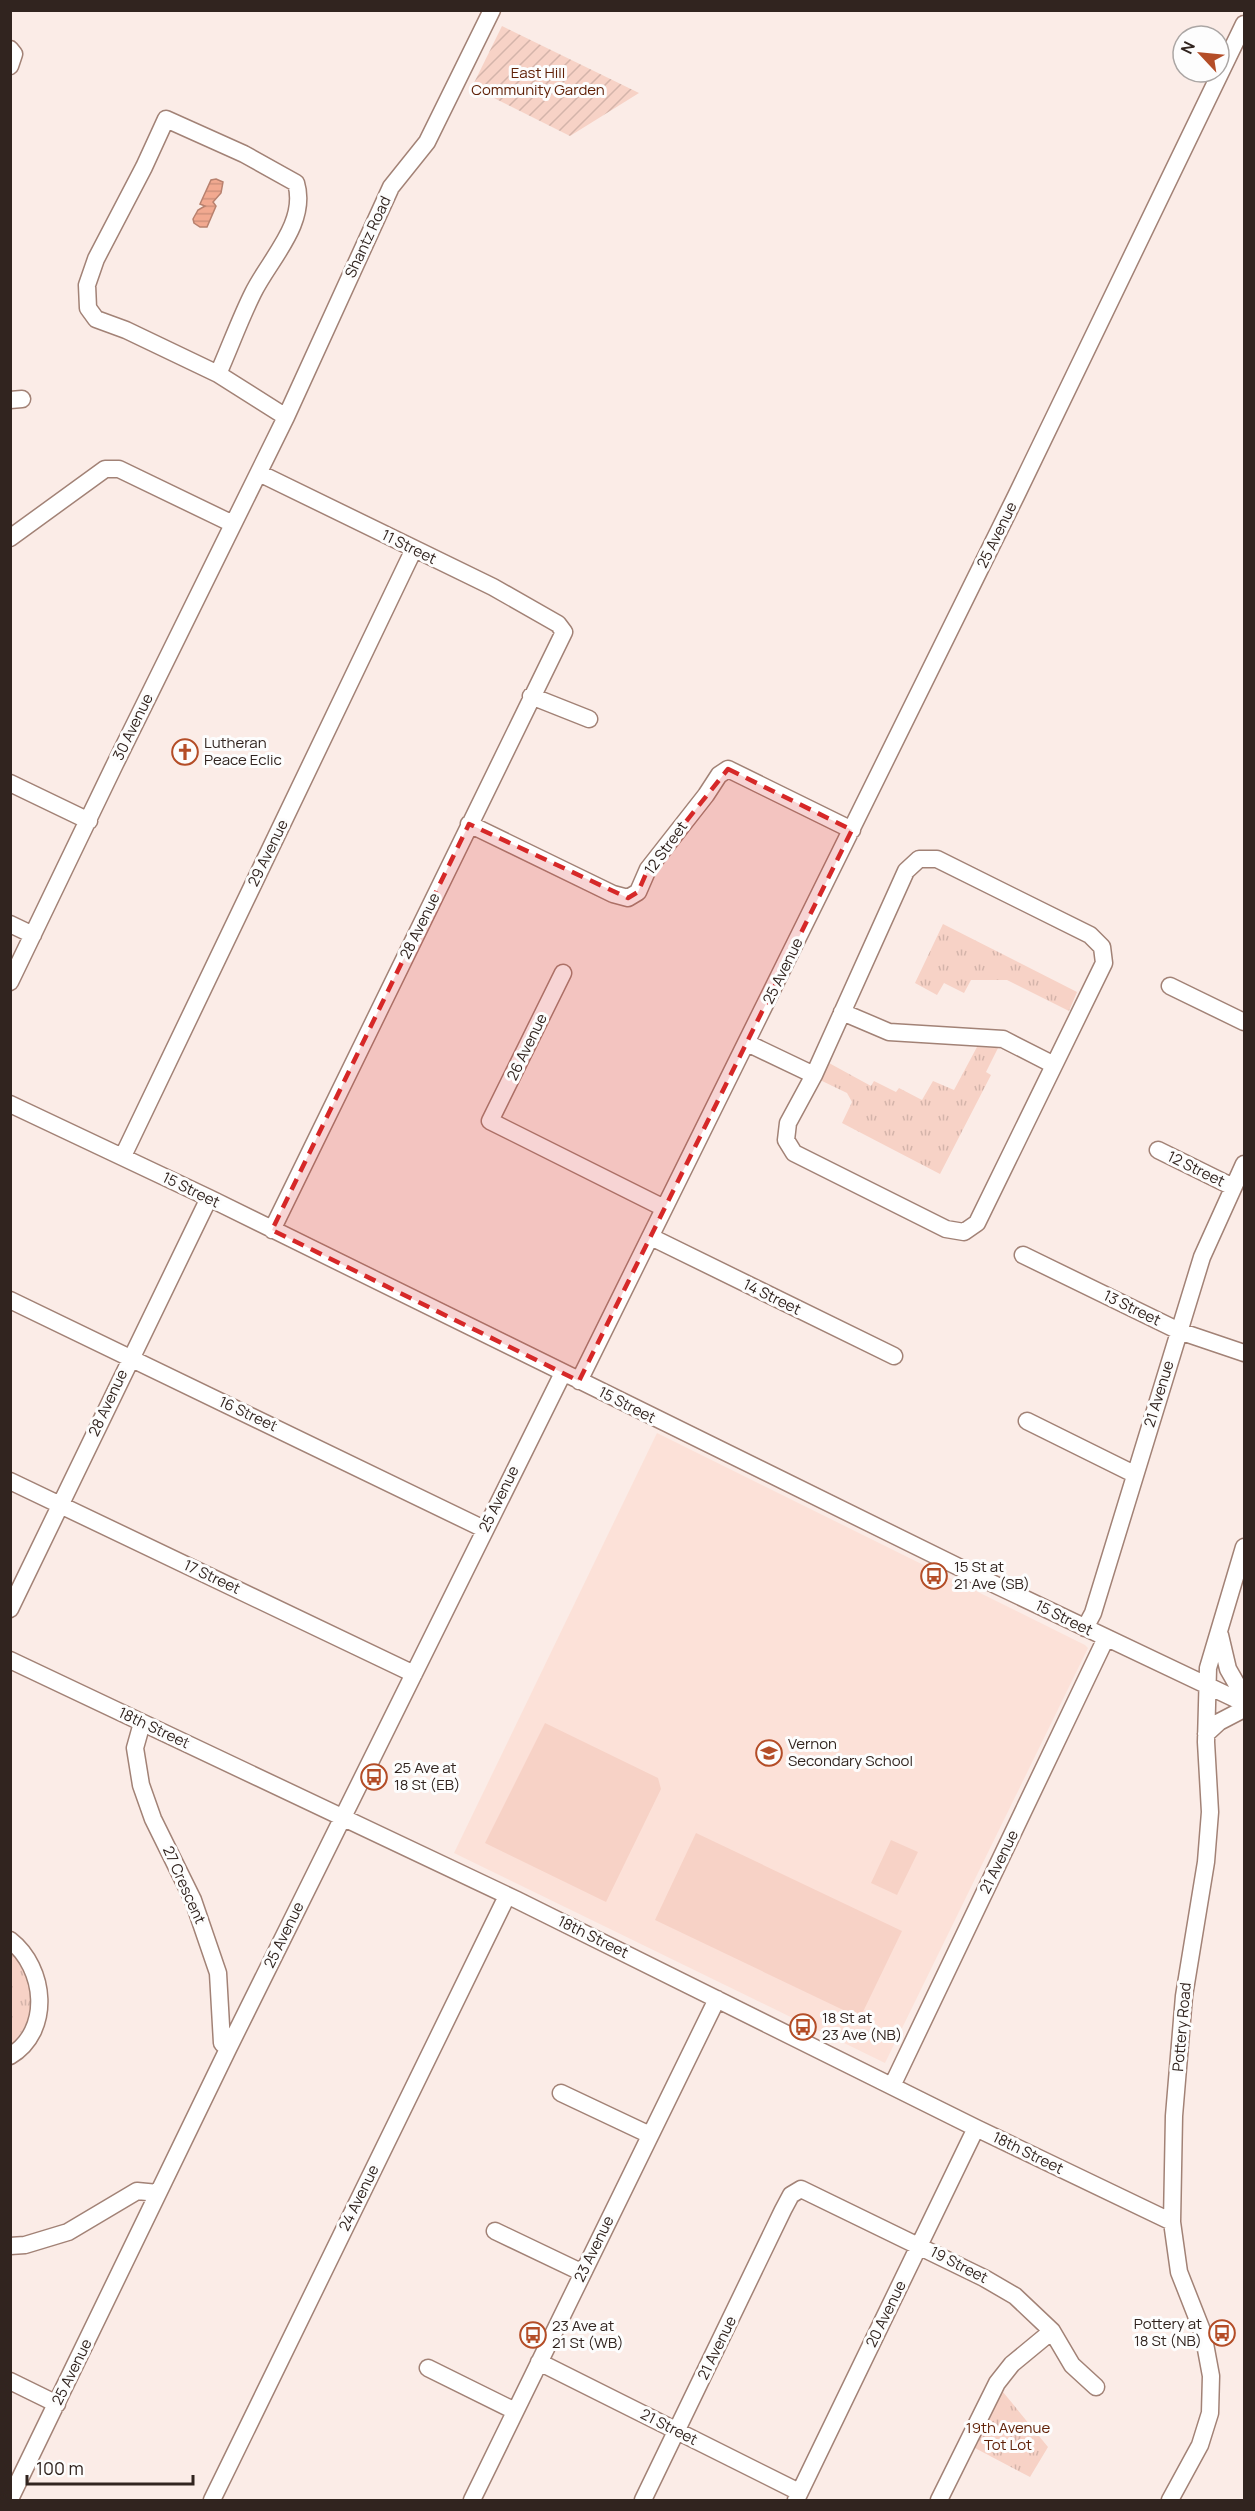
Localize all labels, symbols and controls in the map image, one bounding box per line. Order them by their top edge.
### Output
north arrow [1171,24,1231,84]
text: N [1175,37,1200,57]
park label: East Hill Community Garden [471,62,605,100]
street label: Shantz Road [339,193,396,281]
street label: 25 Avenue [971,498,1022,572]
street label: 11 Street [378,524,440,569]
street label: 30 Avenue [107,690,158,764]
place label: Lutheran Peace Eclic [204,732,282,770]
church icon: Lutheran Peace Eclic [170,737,200,767]
street label: 29 Avenue [242,816,293,890]
street label: 12 Street [639,817,692,879]
street label: 28 Avenue [394,889,445,963]
street label: 25 Avenue [757,934,808,1008]
street label: 26 Avenue [501,1010,552,1084]
street label: 12 Street [1164,1146,1228,1191]
street label: 15 Street [159,1167,223,1212]
street label: 14 Street [740,1274,805,1320]
street label: 13 Street [1100,1285,1164,1330]
street label: 21 Avenue [1138,1358,1179,1430]
street label: 28 Avenue [83,1366,132,1440]
street label: 15 Street [595,1381,659,1428]
street label: 16 Street [216,1391,281,1436]
street label: 25 Avenue [473,1462,524,1536]
street label: 17 Street [180,1554,244,1599]
place label: 15 St at 21 Ave (SB) [954,1556,1030,1594]
bus stop icon: 15 St at 21 Ave (SB) [919,1561,949,1591]
street label: 15 Street [1032,1595,1096,1640]
street label: 18th Street [115,1702,193,1753]
place label: Vernon Secondary School [788,1733,913,1771]
school or university icon: Vernon Secondary School [754,1738,784,1768]
place label: 25 Ave at 18 St (EB) [394,1757,460,1795]
bus stop icon: 25 Ave at 18 St (EB) [359,1762,389,1792]
street label: 21 Avenue [974,1826,1023,1897]
street label: 27 Crescent [158,1842,211,1927]
street label: 25 Avenue [258,1898,309,1972]
street label: 18th Street [554,1910,632,1963]
street label: Pottery Road [1167,1981,1196,2072]
place label: 18 St at 23 Ave (NB) [822,2007,902,2045]
bus stop icon: 18 St at 23 Ave (NB) [788,2012,818,2042]
street label: 18th Street [989,2126,1067,2179]
street label: 24 Avenue [333,2161,384,2234]
street label: 23 Avenue [569,2212,619,2285]
street label: 19 Street [927,2241,992,2288]
street label: 20 Avenue [860,2277,911,2351]
street label: 21 Avenue [692,2312,741,2383]
place label: Pottery at 18 St (NB) [1134,2313,1202,2351]
place label: 23 Ave at 21 St (WB) [552,2315,624,2353]
bus stop icon: Pottery at 18 St (NB) [1207,2318,1237,2348]
bus stop icon: 23 Ave at 21 St (WB) [518,2320,548,2350]
street label: 25 Avenue [46,2335,97,2409]
street label: 21 Street [637,2403,701,2450]
park label: 19th Avenue Tot Lot [966,2417,1050,2455]
scale bar [27,2448,194,2486]
text: 100 m [36,2456,84,2480]

